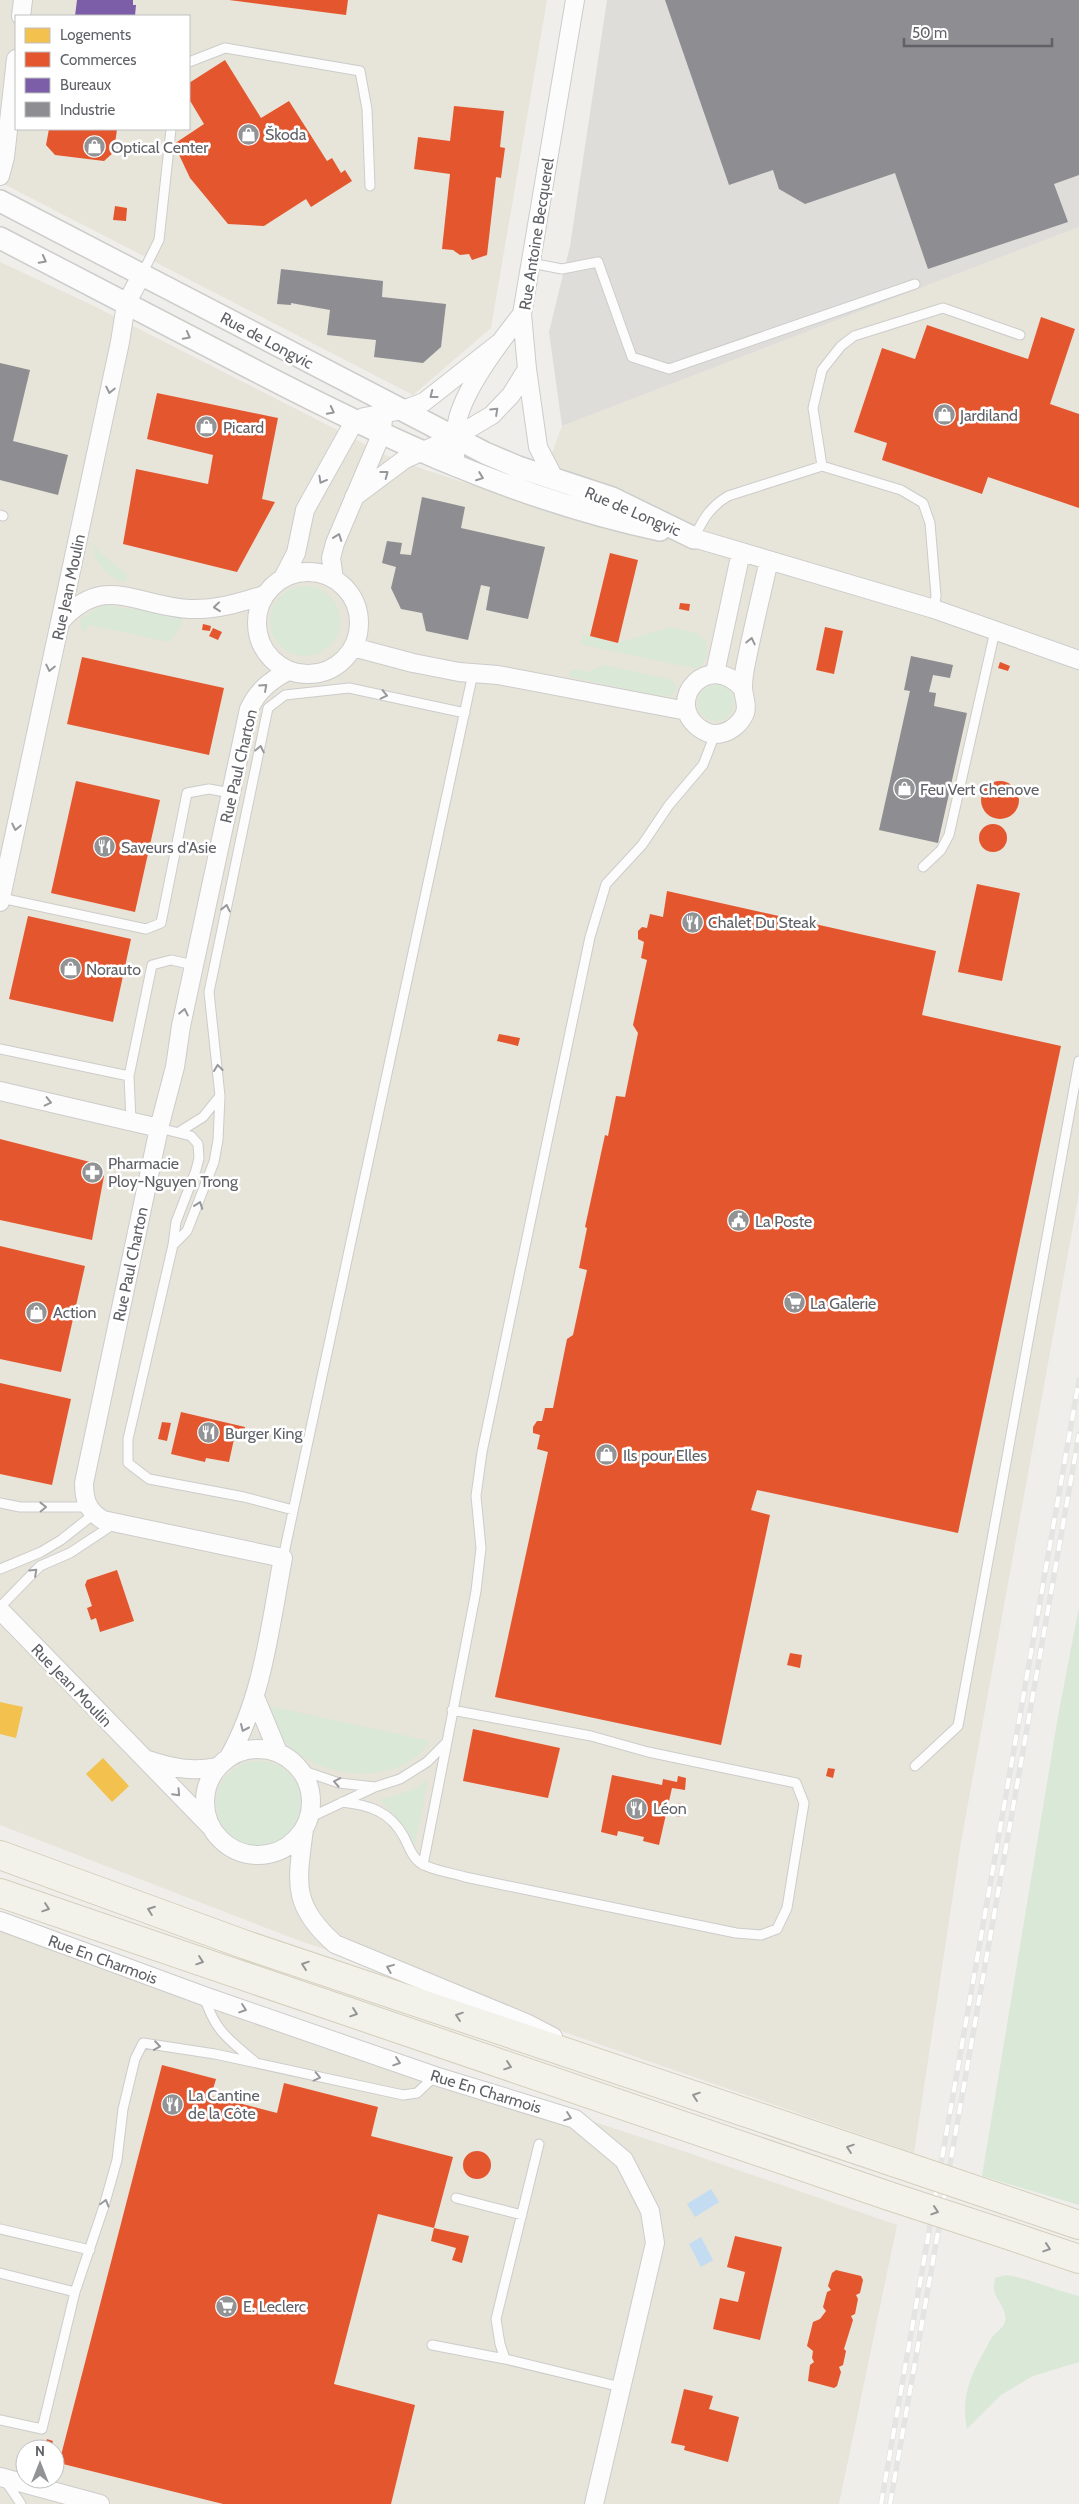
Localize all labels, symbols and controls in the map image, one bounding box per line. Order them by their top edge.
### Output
legend [15,15,190,130]
scale bar [904,15,1052,47]
text: 50 m [912,24,947,42]
text: Logements [60,26,131,44]
text: Commerces [60,51,136,69]
text: Bureaux [60,76,111,94]
text: Industrie [60,101,115,119]
shop icon: Škoda [237,122,261,146]
place label: Škoda [265,125,307,144]
shop icon: Optical Center [83,135,107,159]
place label: Optical Center [111,138,209,157]
street label: Rue Antoine Becquerel [515,156,558,312]
one-way arrow [38,254,47,264]
street label: Rue de Longvic [217,308,316,373]
one-way arrow [182,330,191,340]
one-way arrow [105,385,116,394]
one-way arrow [430,389,439,397]
shop icon: Jardiland [932,403,956,427]
one-way arrow [326,405,335,415]
place label: Jardiland [959,406,1018,425]
one-way arrow [490,408,499,417]
shop icon: Picard [195,415,219,439]
place label: Picard [223,418,264,437]
one-way arrow [475,470,484,481]
one-way arrow [379,471,388,479]
one-way arrow [318,475,328,484]
street label: Rue de Longvic [582,483,684,540]
street label: Rue Jean Moulin [48,532,89,642]
one-way arrow [332,534,342,542]
one-way arrow [213,601,221,612]
one-way arrow [745,636,756,645]
one-way arrow [45,664,56,673]
one-way arrow [259,684,268,693]
one-way arrow [379,689,388,700]
street label: Rue Paul Charton [216,707,261,825]
one-way arrow [254,744,265,753]
shop icon: Feu Vert Chenove [892,777,916,801]
place label: Feu Vert Chenove [920,780,1039,799]
one-way arrow [11,823,22,831]
restaurant icon: Saveurs d'Asie [93,835,117,859]
place label: Saveurs d'Asie [121,838,216,857]
one-way arrow [221,903,231,912]
restaurant icon: Chalet Du Steak [680,910,704,934]
place label: Chalet Du Steak [708,913,817,932]
shop icon: Norauto [58,957,82,981]
place label: Norauto [86,960,141,979]
one-way arrow [178,1008,189,1016]
one-way arrow [213,1063,224,1071]
one-way arrow [43,1096,52,1107]
place label: Pharmacie Ploy-Nguyen Trong [108,1154,239,1191]
pharmacy icon: Pharmacie Ploy-Nguyen Trong [80,1160,104,1184]
one-way arrow [193,1201,203,1210]
street label: Rue Paul Charton [109,1205,152,1323]
public building icon: La Poste [727,1209,751,1233]
place label: La Poste [755,1212,812,1231]
supermarket icon: La Galerie [782,1291,806,1315]
place label: La Galerie [810,1294,876,1313]
shop icon: Action [25,1300,49,1324]
place label: Action [53,1303,97,1322]
restaurant icon: Burger King [197,1421,221,1445]
place label: Burger King [225,1424,303,1443]
shop icon: Ils pour Elles [595,1443,619,1467]
place label: Ils pour Elles [623,1446,707,1465]
one-way arrow [40,1502,48,1512]
one-way arrow [28,1569,37,1578]
street label: Rue Jean Moulin [27,1640,116,1731]
one-way arrow [240,1723,250,1732]
one-way arrow [333,1777,342,1787]
one-way arrow [171,1787,180,1796]
restaurant icon: Léon [625,1796,649,1820]
place label: Léon [653,1799,687,1818]
one-way arrow [41,1903,50,1913]
one-way arrow [147,1906,156,1916]
street label: Rue En Charmois [46,1931,160,1988]
one-way arrow [195,1955,204,1965]
one-way arrow [301,1960,310,1970]
one-way arrow [386,1964,395,1975]
one-way arrow [238,2003,247,2013]
one-way arrow [349,2007,357,2017]
one-way arrow [455,2012,464,2022]
one-way arrow [153,2040,162,2050]
one-way arrow [392,2057,400,2067]
one-way arrow [503,2060,511,2070]
street label: Rue En Charmois [428,2066,544,2117]
one-way arrow [312,2071,321,2082]
place label: La Cantine de la Côte [188,2086,260,2123]
restaurant icon: La Cantine de la Côte [160,2092,184,2116]
one-way arrow [692,2092,701,2102]
one-way arrow [563,2111,572,2121]
one-way arrow [846,2144,855,2154]
one-way arrow [99,2200,109,2208]
one-way arrow [931,2205,939,2215]
one-way arrow [1042,2242,1050,2252]
supermarket icon: E. Leclerc [215,2294,239,2318]
place label: E. Leclerc [243,2297,306,2316]
north arrow [15,2439,65,2489]
text: N [35,2442,45,2460]

